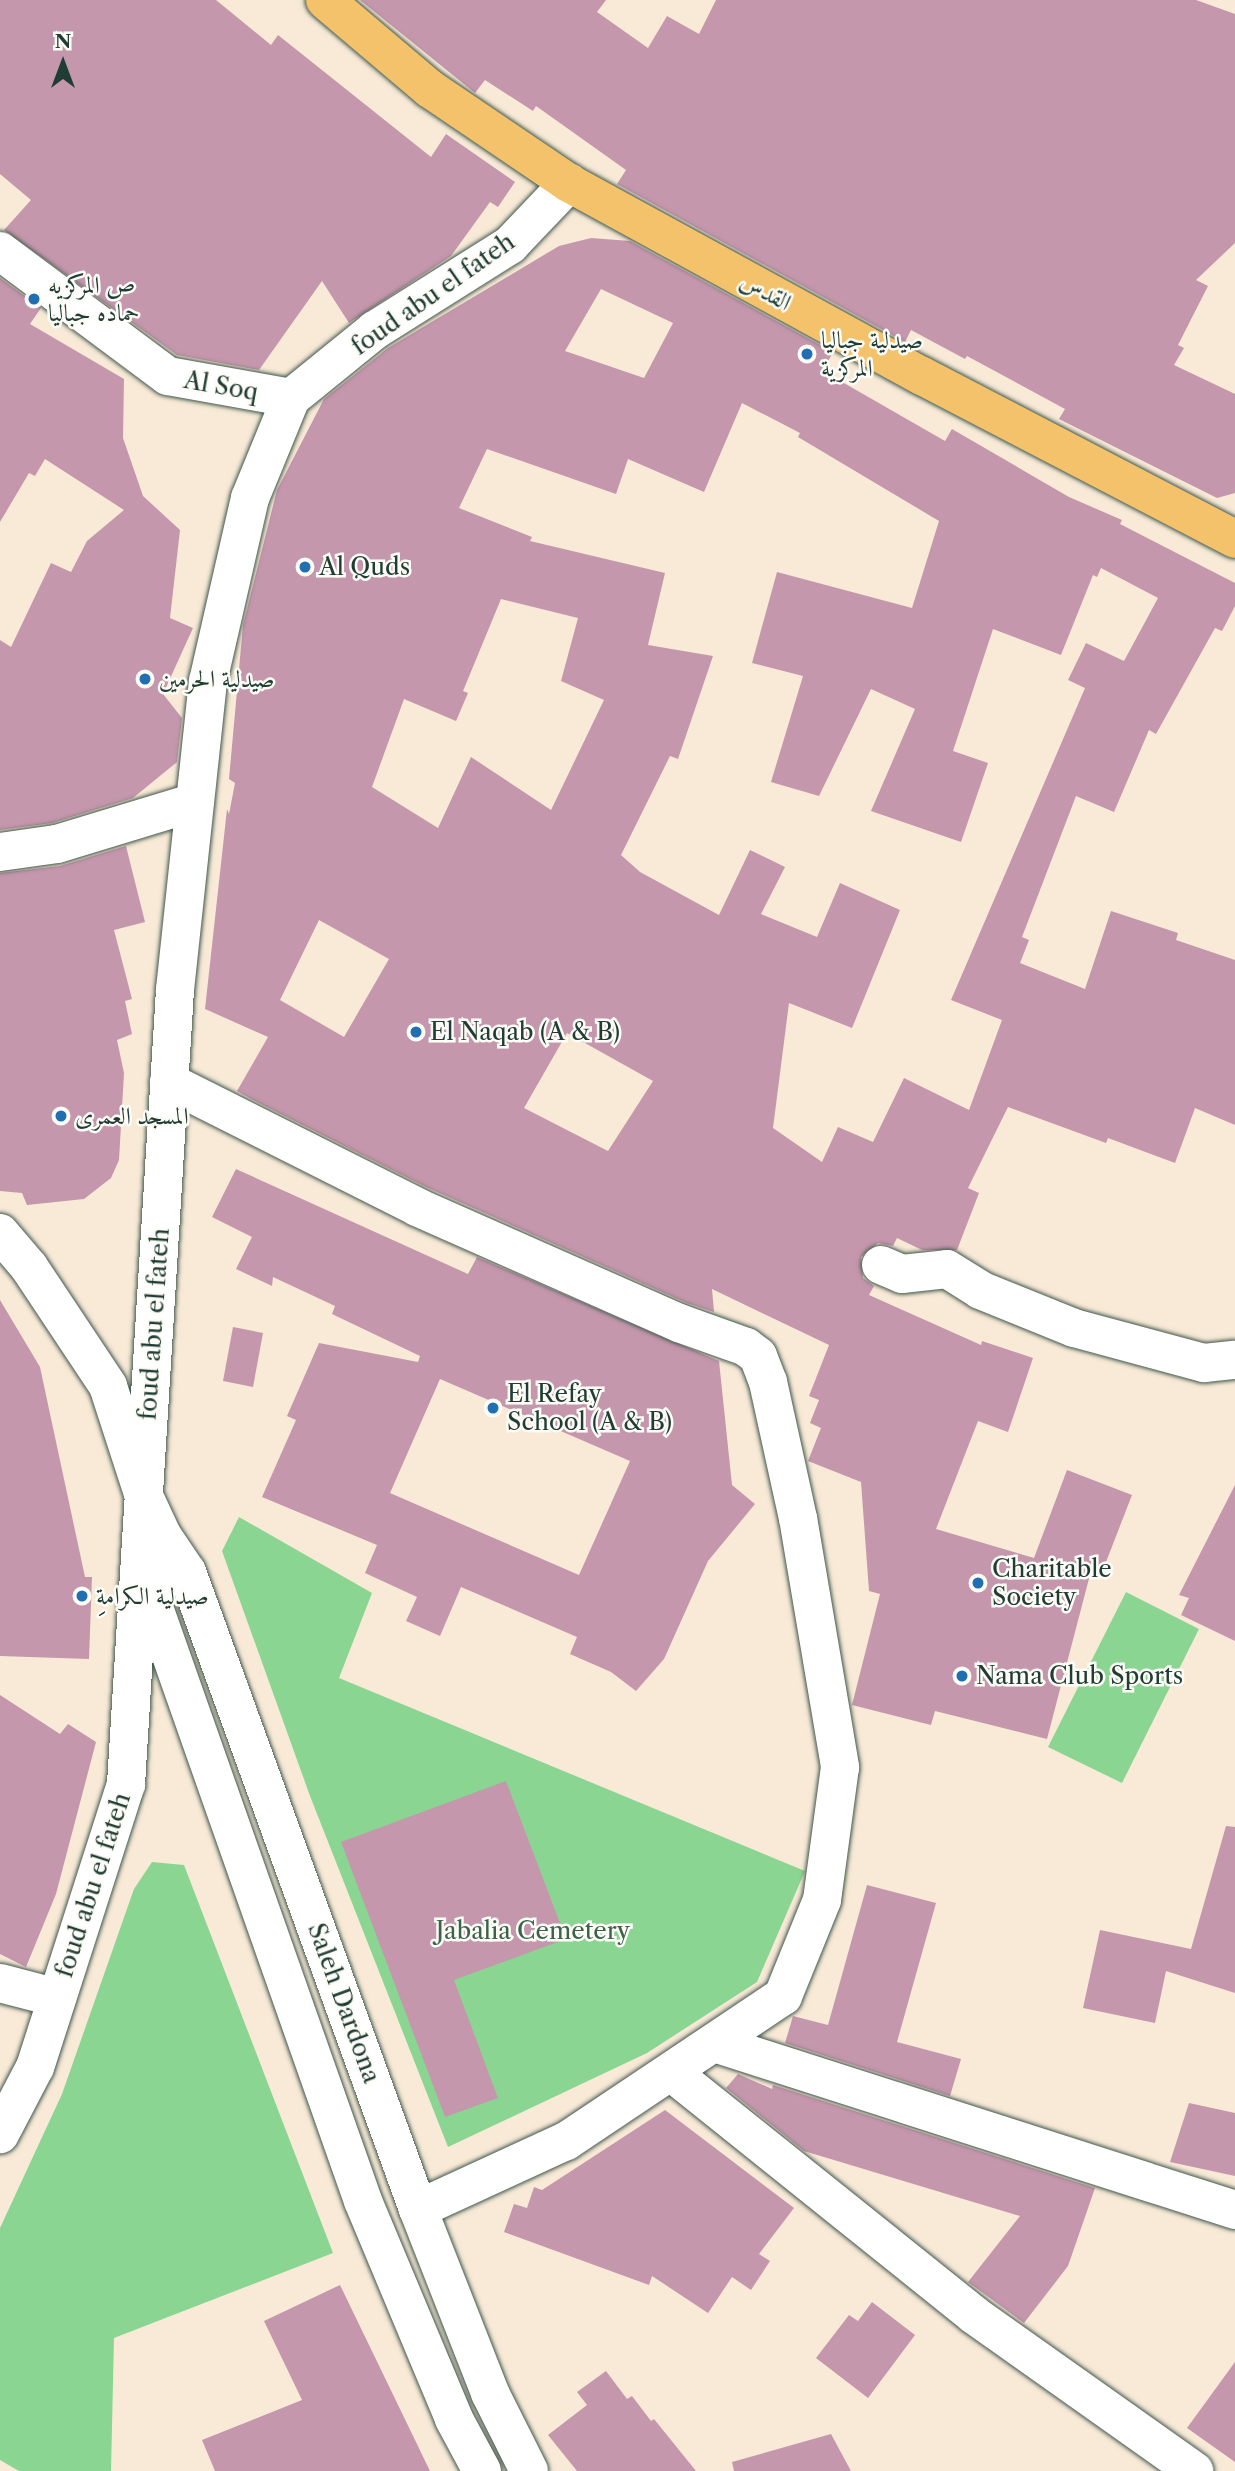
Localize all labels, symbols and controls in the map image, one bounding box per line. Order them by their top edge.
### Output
north arrow [28,28,98,98]
text: N [55,30,71,53]
street label: foud abu el fateh [346,227,520,361]
street label: القدس [736,265,796,317]
place label: ص المركزيه حماده جباليا [48,271,140,327]
marker: ص المركزيه حماده جباليا [26,291,42,307]
place label: صيدلية جباليا المركزية [821,326,923,382]
marker: صيدلية جباليا المركزية [799,346,815,362]
street label: Al Soq [182,365,260,407]
place label: Al Quds [319,553,410,581]
marker: Al Quds [297,559,313,575]
place label: صيدلية الحرمين [159,665,275,693]
marker: صيدلية الحرمين [137,671,153,687]
place label: El Naqab (A & B) [430,1018,621,1046]
marker: El Naqab (A & B) [408,1024,424,1040]
place label: المسجد العمرى [75,1102,189,1130]
marker: المسجد العمرى [53,1108,69,1124]
street label: foud abu el fateh [133,1227,175,1421]
place label: El Refay School (A & B) [507,1380,673,1436]
marker: El Refay School (A & B) [485,1400,501,1416]
place label: Charitable Society [992,1555,1112,1611]
marker: Charitable Society [970,1575,986,1591]
place label: ِِصيدلية الكرامة [96,1582,209,1610]
marker: ِِصيدلية الكرامة [74,1588,90,1604]
place label: Nama Club Sports [976,1662,1183,1690]
marker: Nama Club Sports [954,1668,970,1684]
street label: foud abu el fateh [50,1789,136,1981]
park label: Jabalia Cemetery [436,1917,630,1945]
street label: Saleh Dardona [302,1919,386,2087]

